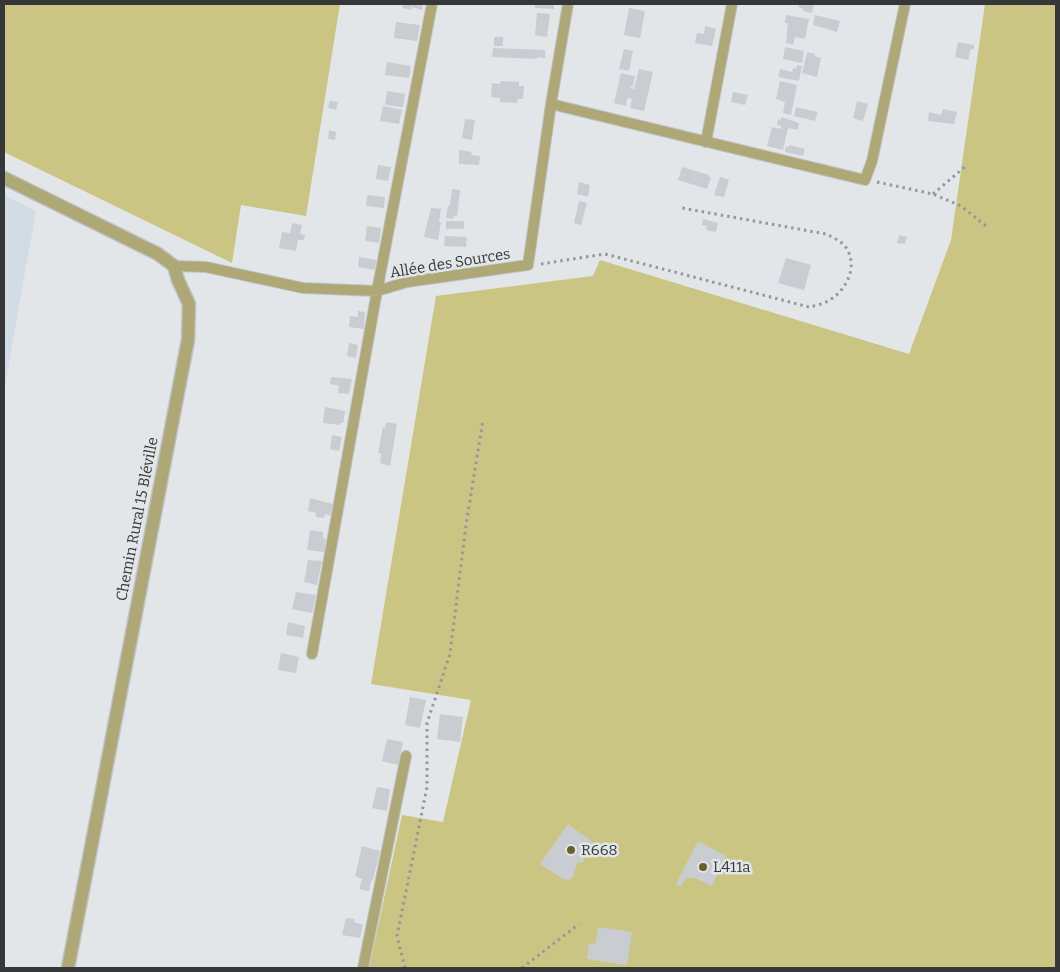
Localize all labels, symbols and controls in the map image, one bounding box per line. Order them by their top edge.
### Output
street label: Allée des Sources [389,245,511,281]
street label: Chemin Rural 15 Bléville [112,436,162,602]
place label: R668 [581,841,618,859]
marker: R668 [565,844,577,856]
place label: L411a [713,858,750,876]
marker: L411a [697,861,709,873]

